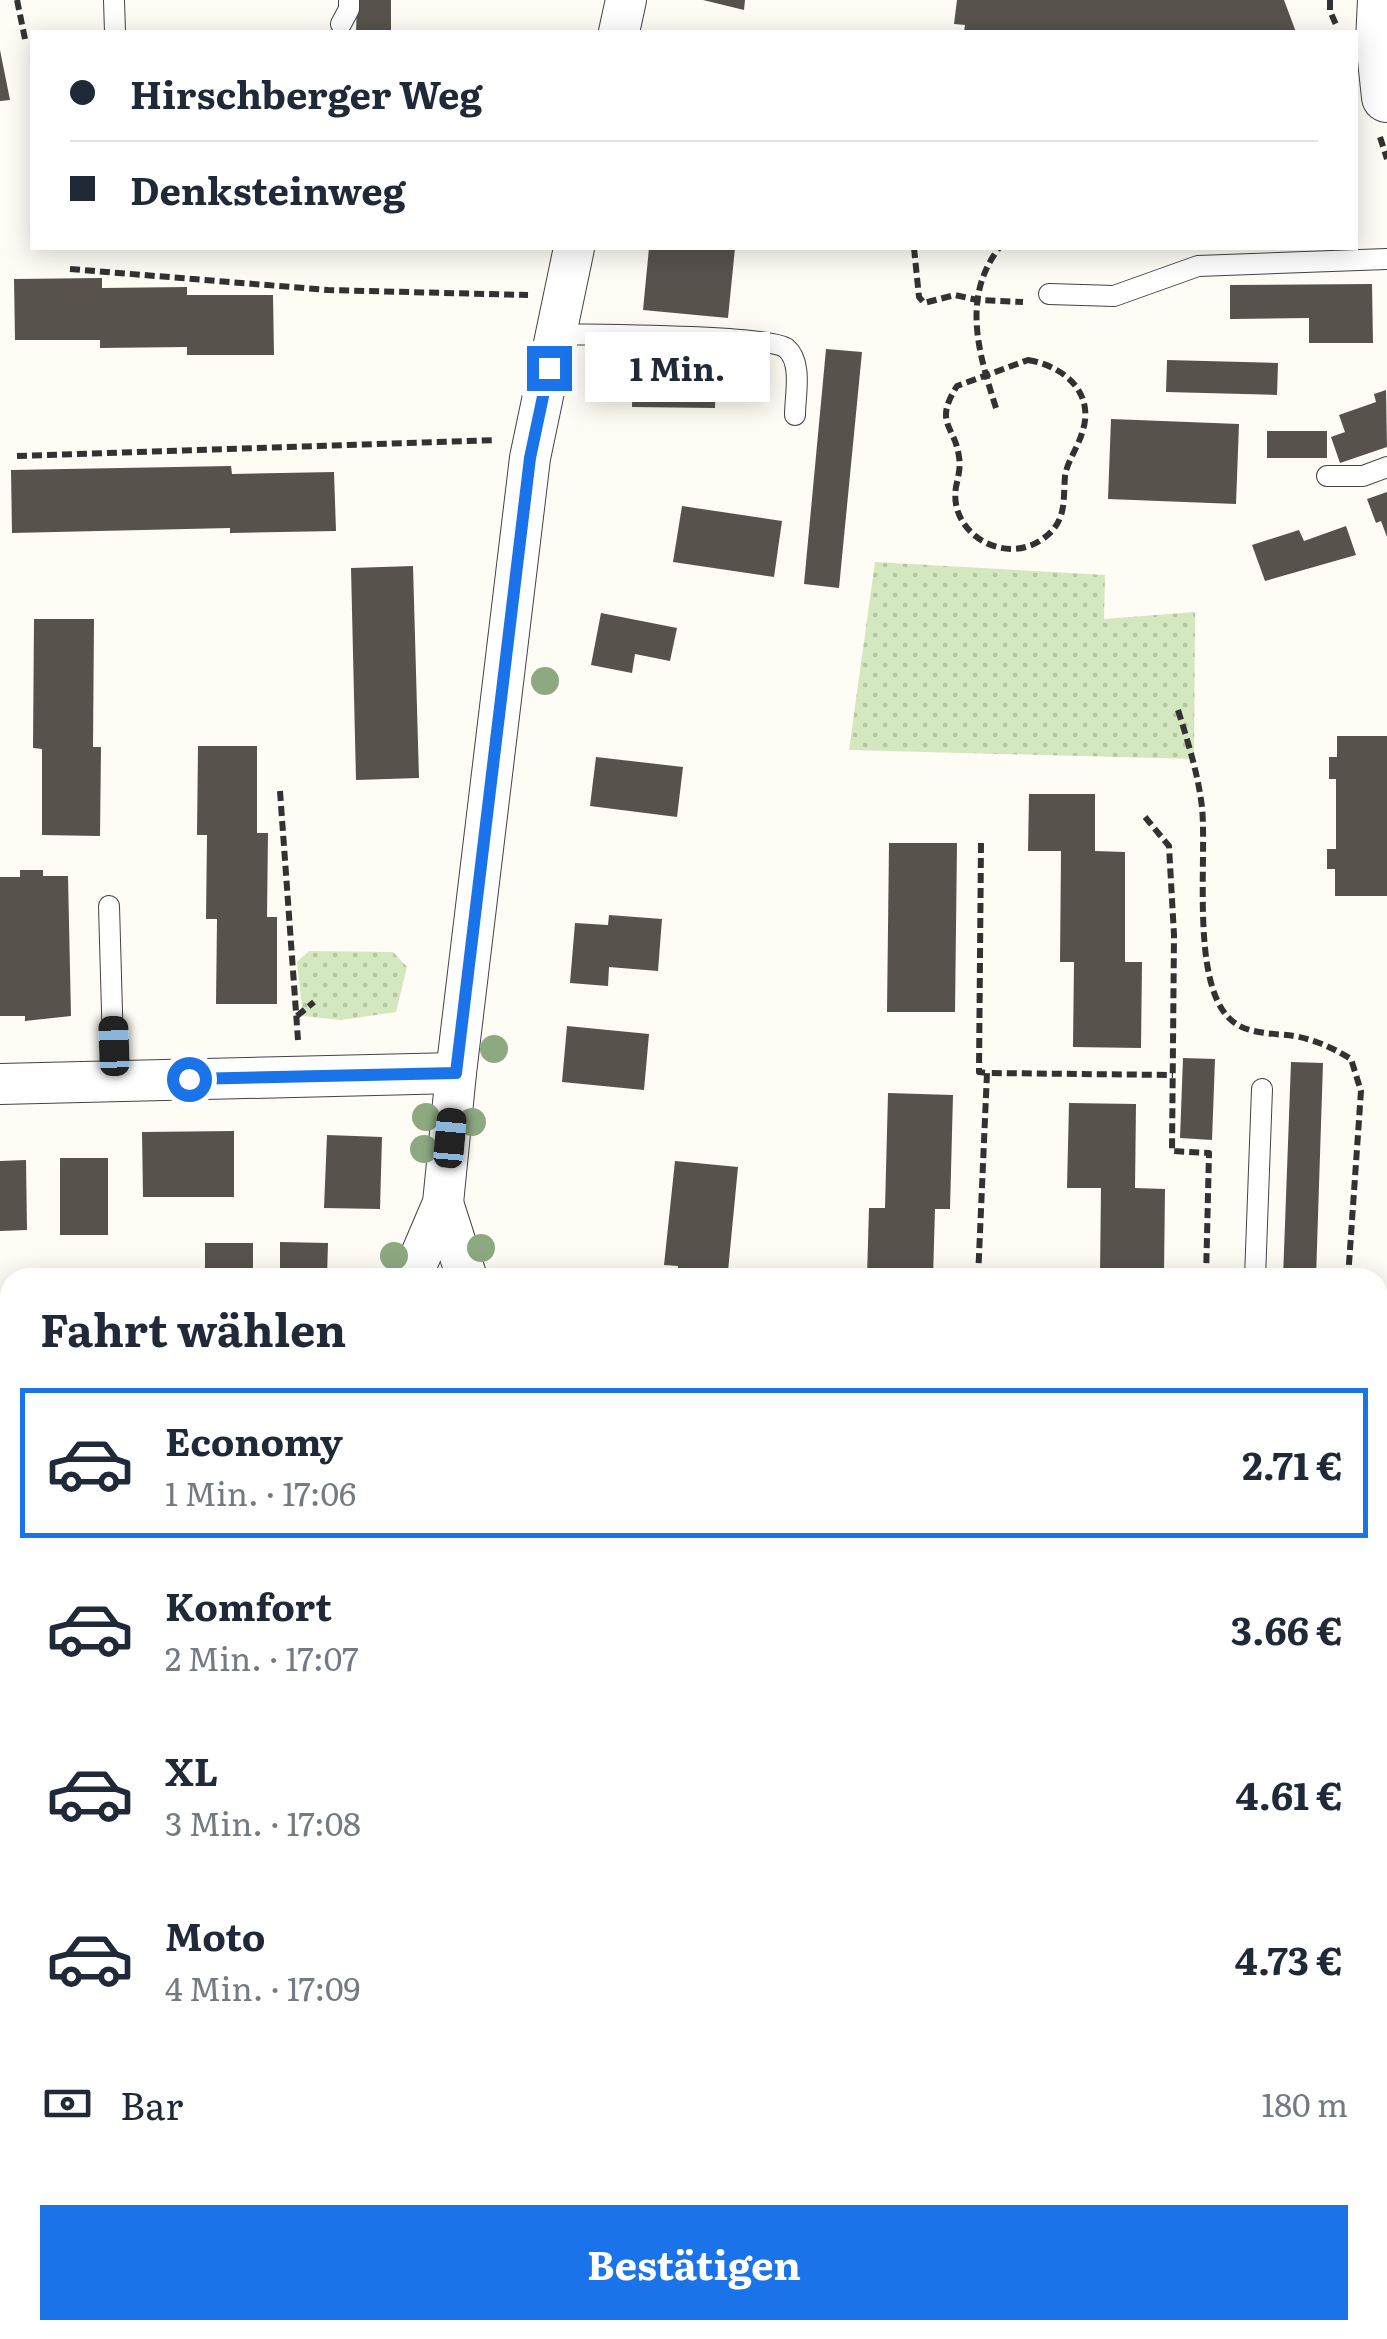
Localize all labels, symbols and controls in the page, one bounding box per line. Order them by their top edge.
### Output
text: Hirschberger Weg [130,64,483,121]
text: Denksteinweg [130,160,406,217]
callout: 1 Min. [584,333,769,403]
text: 1 Min. [630,343,725,391]
route end [527,346,572,391]
car [98,1015,130,1077]
route start [167,1057,212,1102]
car [432,1107,468,1169]
text: Fahrt wählen [40,1294,346,1361]
text: Economy [165,1411,343,1468]
icon: car [45,1418,135,1508]
text: 2.71 € [1242,1435,1343,1492]
text: 1 Min. · 17:06 [165,1468,356,1516]
text: Komfort [165,1576,332,1633]
icon: car [45,1583,135,1673]
text: 3.66 € [1231,1600,1343,1657]
text: 2 Min. · 17:07 [165,1633,358,1681]
text: XL [165,1741,218,1798]
icon: car [45,1748,135,1838]
text: 4.61 € [1236,1765,1343,1822]
text: 3 Min. · 17:08 [165,1798,361,1846]
text: Moto [165,1906,265,1963]
icon: car [45,1913,135,2003]
text: 4.73 € [1235,1930,1343,1987]
text: 4 Min. · 17:09 [165,1963,360,2011]
text: Bar [120,2075,183,2132]
icon: cash [40,2076,95,2131]
text: 180 m [1261,2079,1348,2127]
button: Bestätigen [40,2205,1348,2320]

